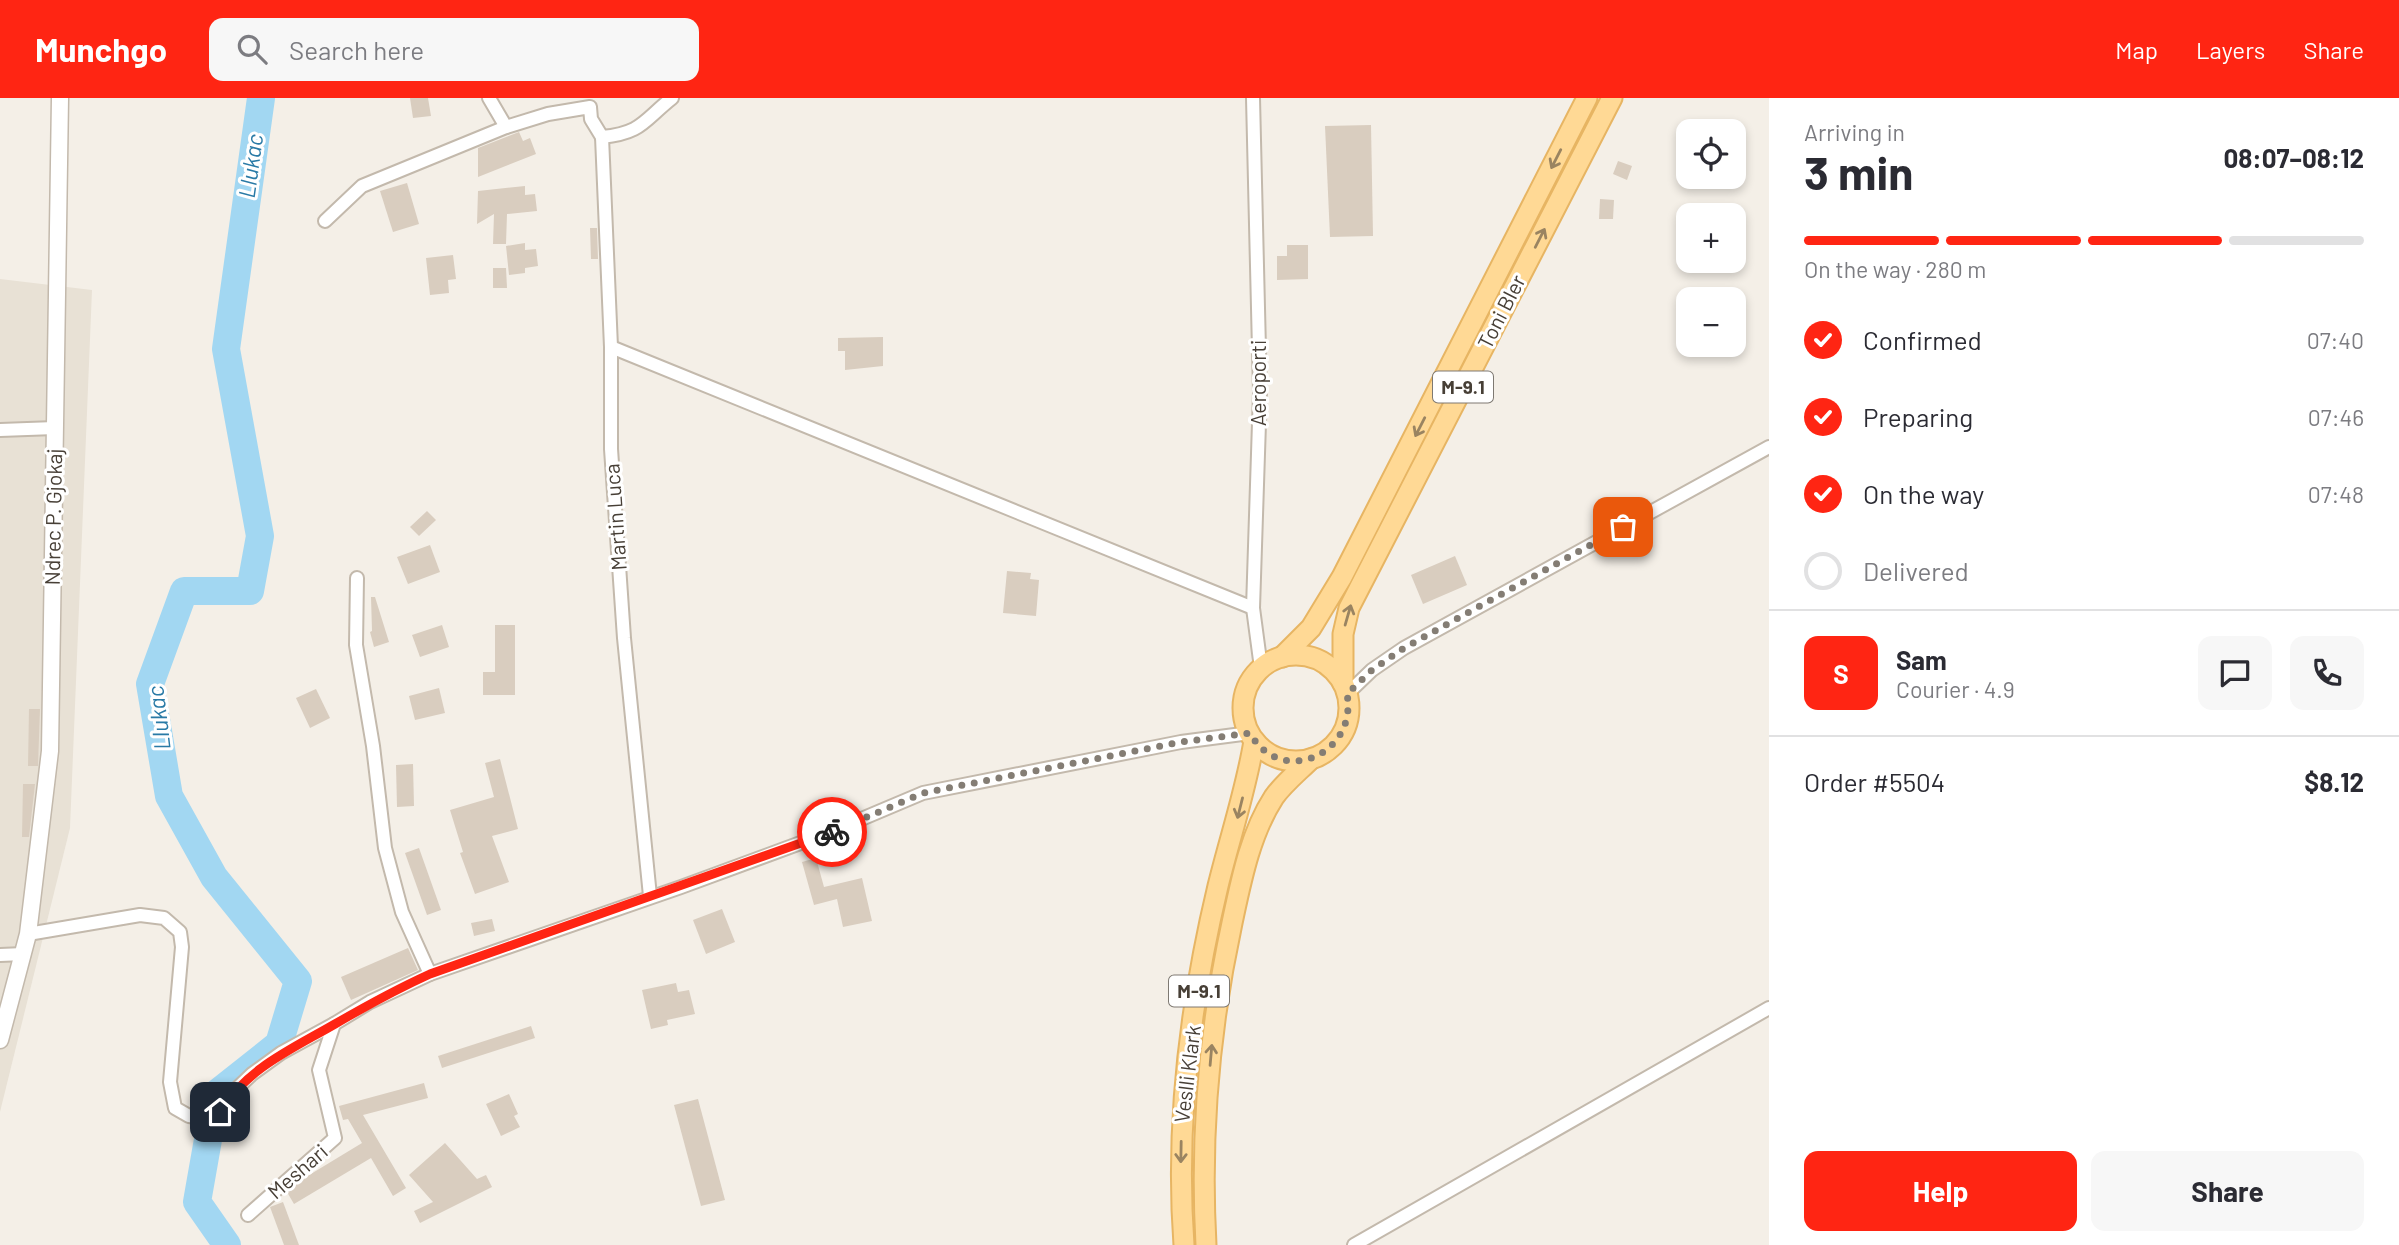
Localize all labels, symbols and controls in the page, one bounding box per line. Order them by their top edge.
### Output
search box [209,18,699,81]
text: Munchgo [35,29,167,69]
icon: search [233,30,271,68]
text: Search here [289,34,424,65]
text: Map [2115,35,2158,64]
text: Layers [2196,35,2265,64]
text: Share [2303,35,2364,64]
text: Arriving in [1804,118,1905,146]
map controls [1676,119,1746,357]
button: locate [1676,119,1746,189]
water label: Llukac [232,132,268,200]
text: 08:07–08:12 [2223,142,2364,173]
text: 3 min [1804,144,1913,199]
one-way arrow [1548,148,1562,169]
button: + [1676,203,1746,273]
one-way arrow [1534,228,1548,249]
text: On the way · 280 m [1804,255,1986,283]
street label: Toni Bler [1471,270,1530,352]
button: − [1676,287,1746,357]
icon: check [1804,321,1842,359]
text: Confirmed [1863,324,1982,355]
text: 07:40 [2307,326,2364,354]
street label: Aeroporti [1245,340,1270,426]
road number: M-9.1 [1433,372,1493,402]
icon: check [1804,398,1842,436]
text: Preparing [1863,401,1973,432]
text: 07:46 [2308,403,2364,431]
one-way arrow [1412,416,1426,437]
street label: Ndrec P. Gjokaj [39,448,66,586]
street label: Martin Luca [598,463,631,571]
icon: check [1804,475,1842,513]
text: On the way [1863,478,1984,509]
text: 07:48 [2308,480,2364,508]
pin [1593,497,1653,557]
icon: bag [1604,508,1642,546]
text: Delivered [1863,555,1969,586]
one-way arrow [1342,604,1355,626]
button: chat [2198,636,2272,710]
button: phone [2290,636,2364,710]
text: Sam [1896,644,1947,675]
text: S [1833,658,1849,689]
text: Courier · 4.9 [1896,675,2015,703]
water label: Llukac [140,684,176,752]
text: Order #5504 [1804,766,1945,797]
text: $8.12 [2304,766,2364,797]
one-way arrow [1233,796,1246,819]
courier [797,797,867,867]
icon: bike [813,813,851,851]
road number: M-9.1 [1169,976,1229,1006]
street label: Veslli Klark [1168,1024,1205,1124]
one-way arrow [1204,1044,1217,1066]
pin [190,1082,250,1142]
icon: home [201,1093,239,1131]
street label: Meshari [262,1138,332,1204]
one-way arrow [1174,1140,1187,1163]
button: Help [1804,1151,2077,1231]
button: Share [2091,1151,2364,1231]

